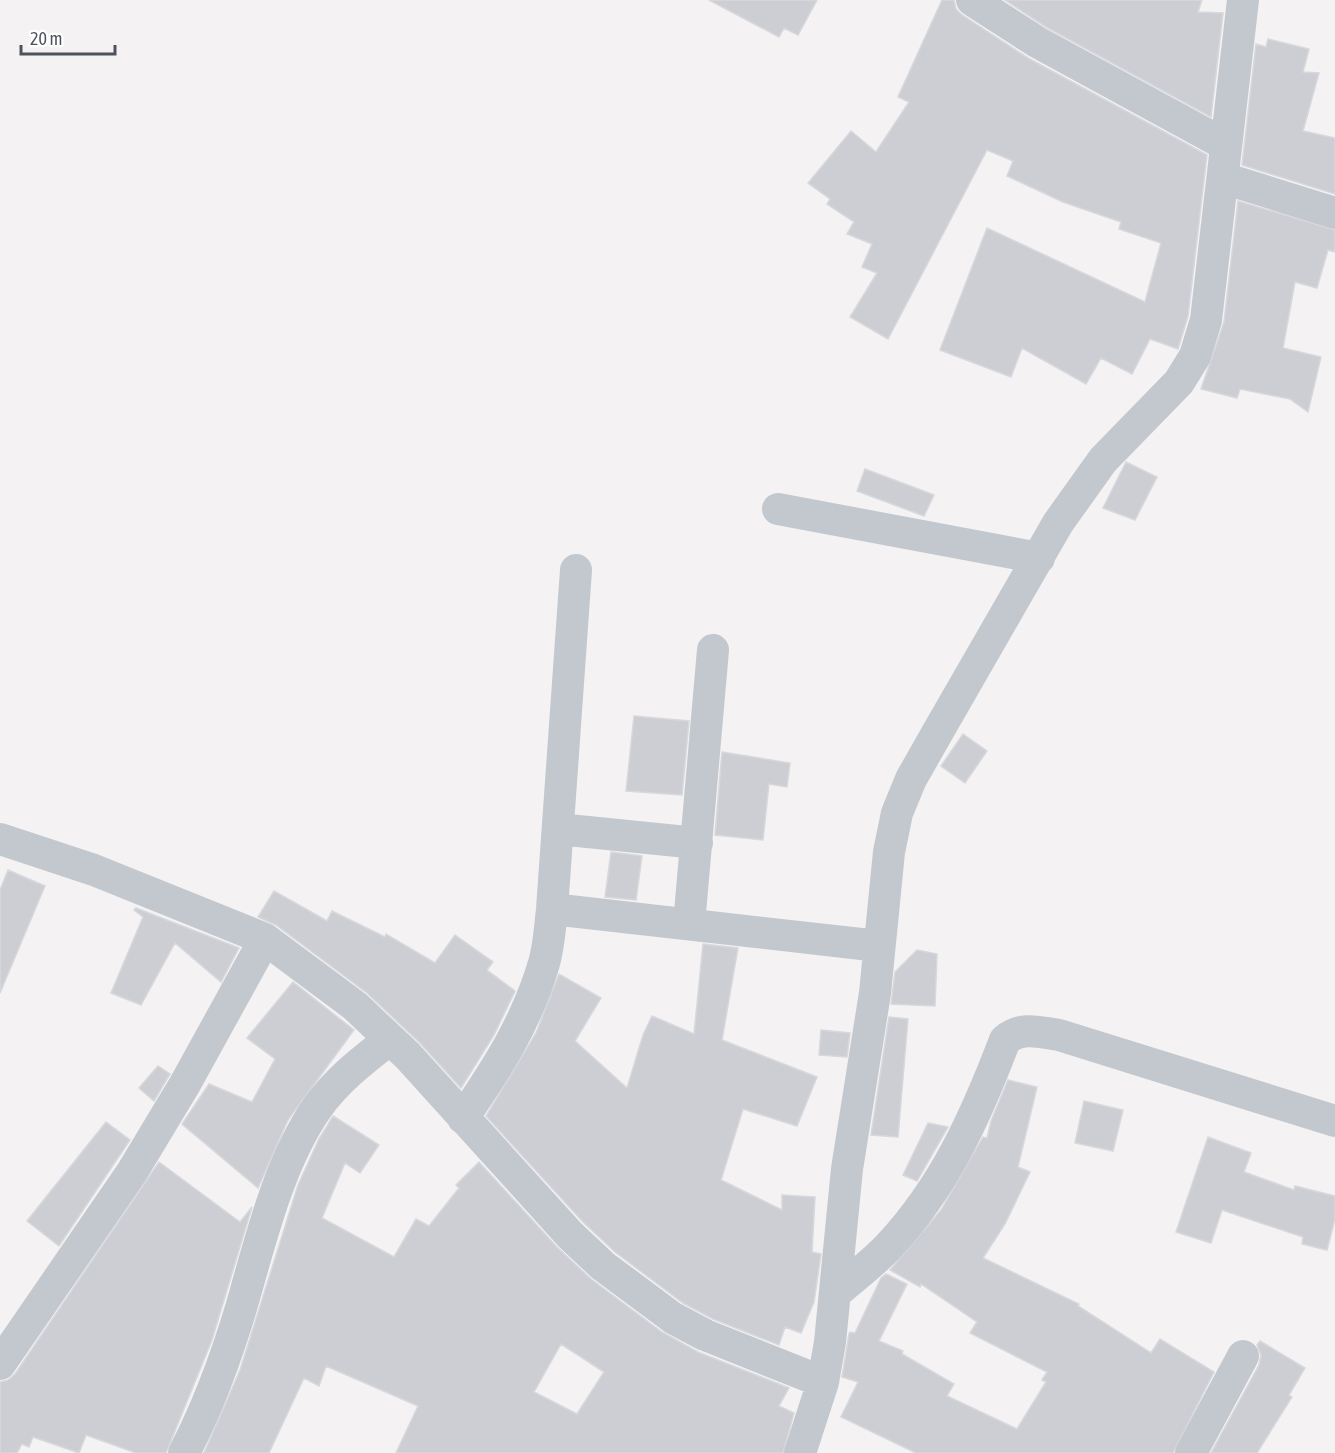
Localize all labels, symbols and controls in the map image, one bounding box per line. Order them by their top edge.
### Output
scale bar [21,18,116,56]
text: 20 m [30,28,62,49]

